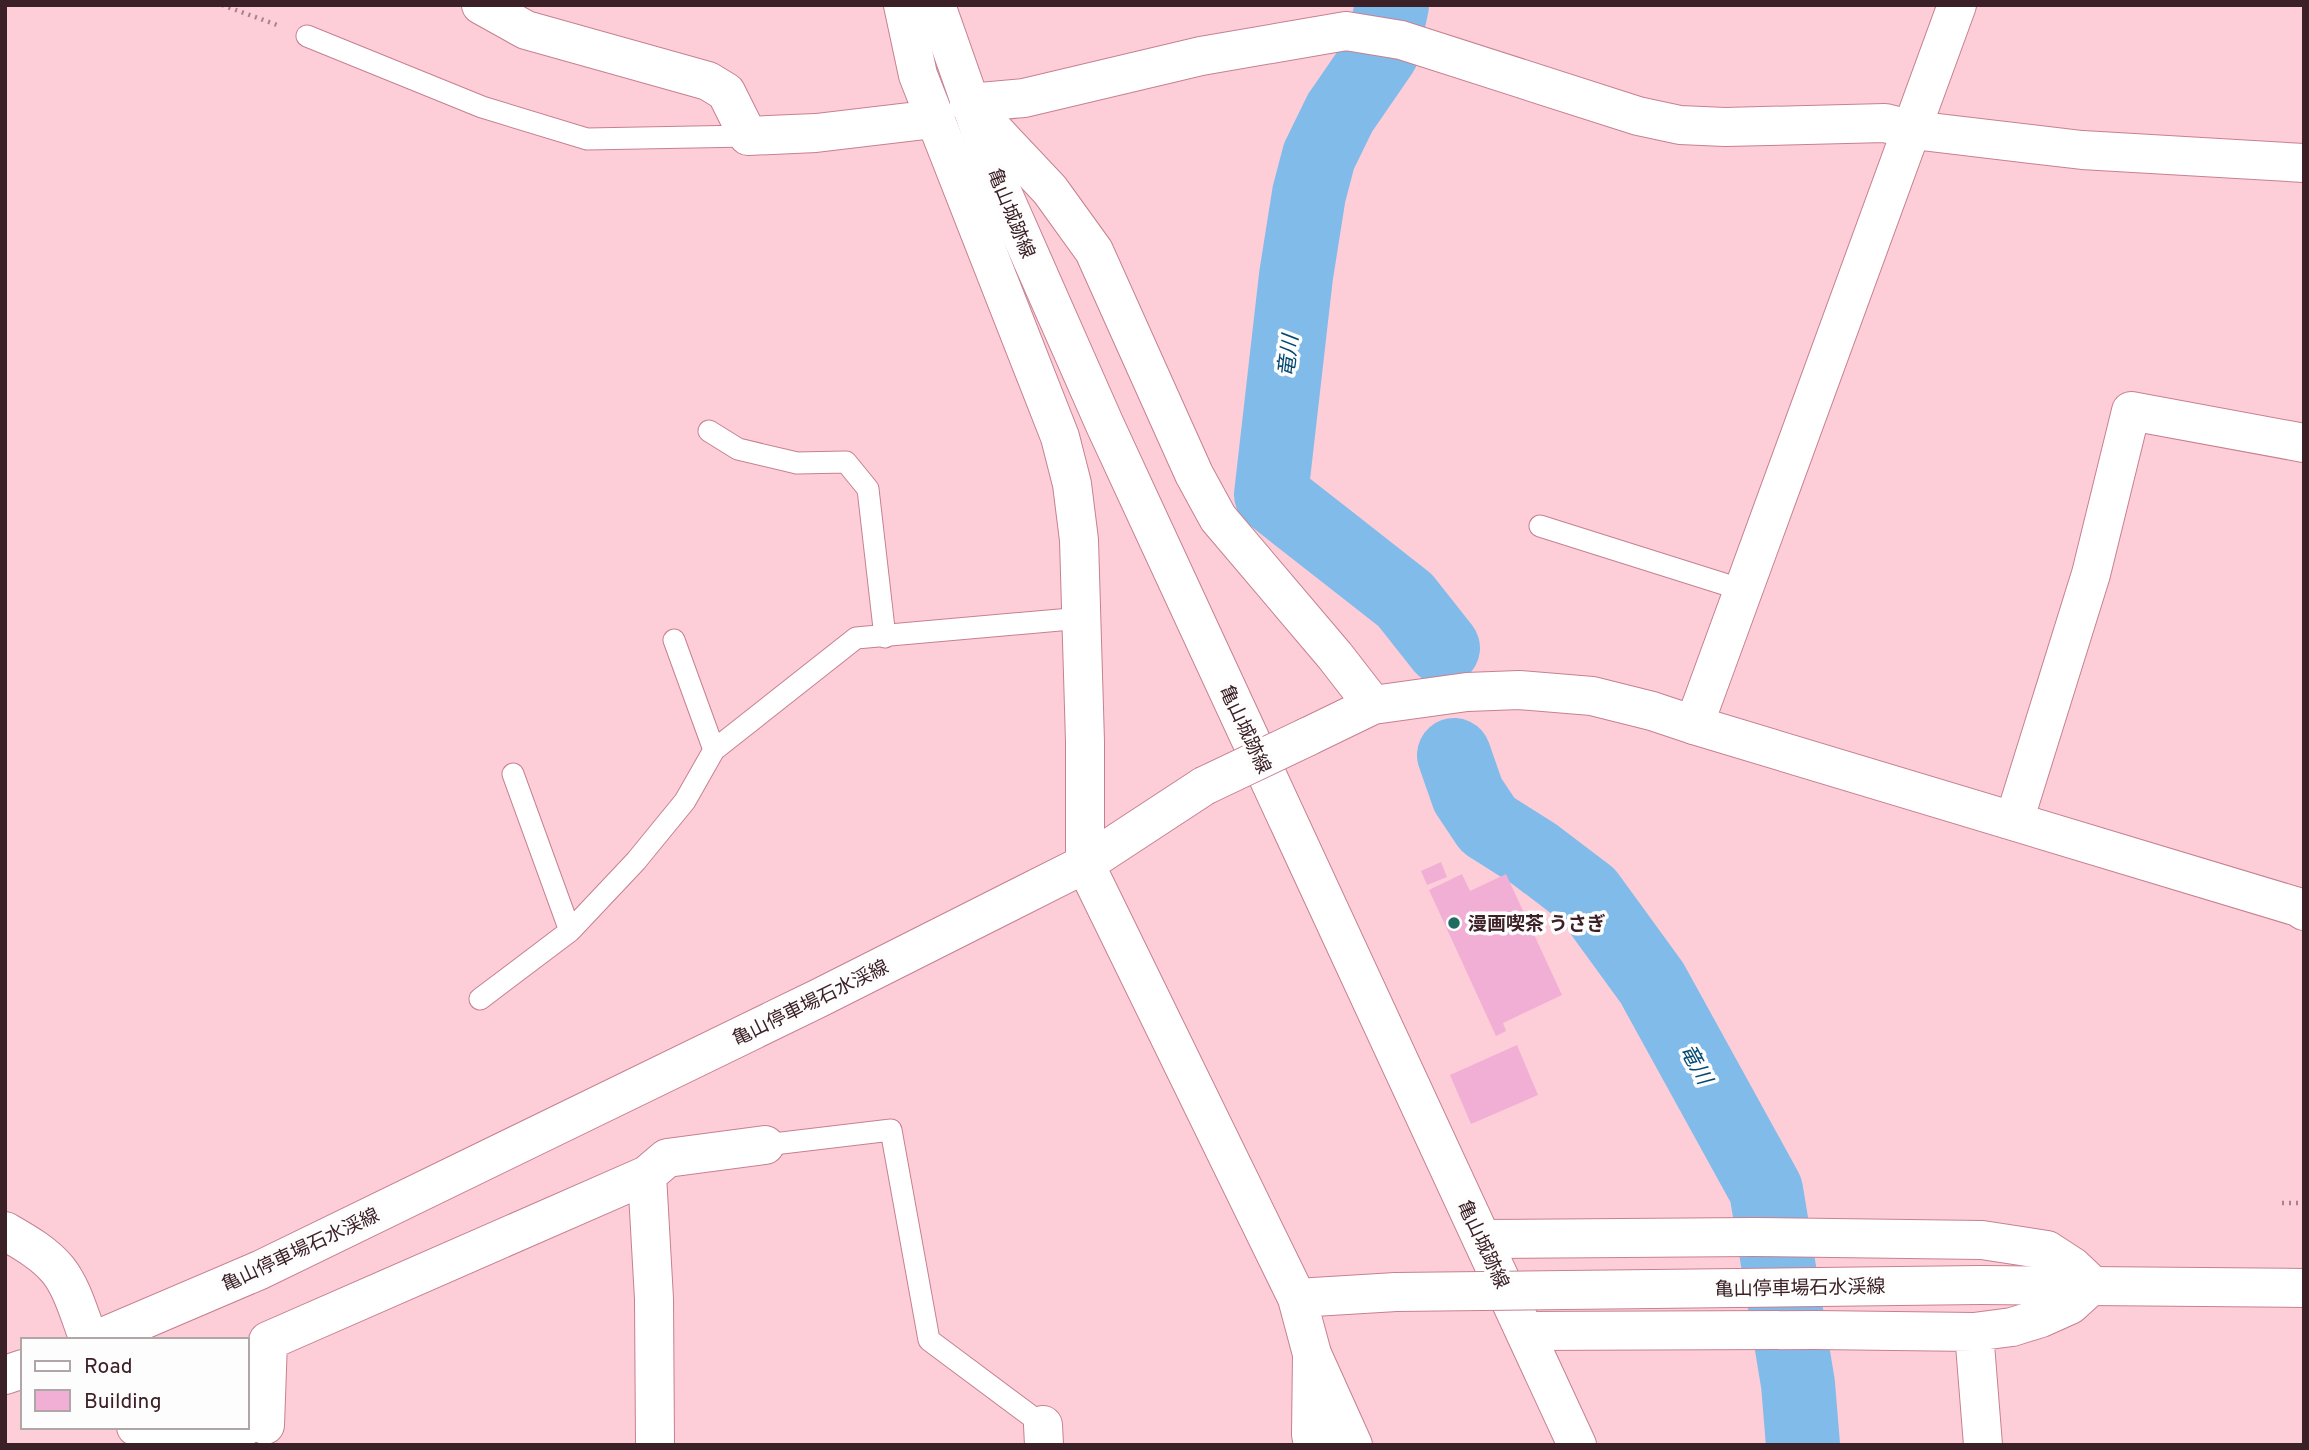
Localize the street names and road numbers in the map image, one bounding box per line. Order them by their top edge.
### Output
street label: 亀山城跡線 [981,165,1039,262]
street label: 亀山城跡線 [1213,682,1275,778]
street label: 亀山停車場石水渓線 [729,956,893,1052]
street label: 亀山城跡線 [1451,1197,1513,1293]
street label: 亀山停車場石水渓線 [218,1204,383,1298]
street label: 亀山停車場石水渓線 [1714,1276,1886,1302]

